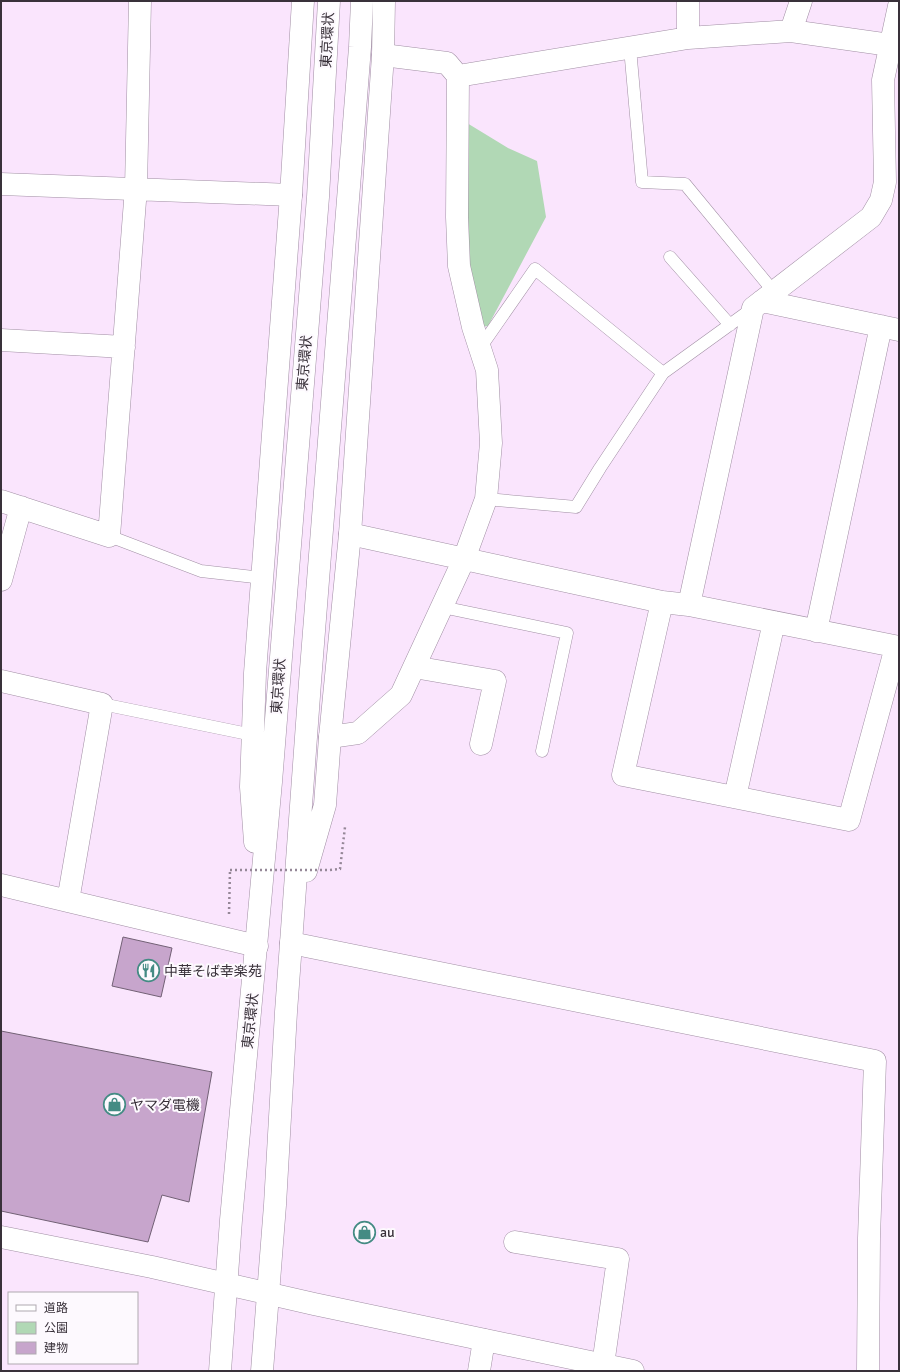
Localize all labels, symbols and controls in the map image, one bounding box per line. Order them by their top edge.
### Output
street label: 東京環状 [318,12,337,68]
street label: 東京環状 [294,334,315,392]
street label: 東京環状 [268,658,289,715]
restaurant icon: 中華そば幸楽苑 [135,958,161,984]
place label: 中華そば幸楽苑 [164,963,262,980]
street label: 東京環状 [239,992,262,1050]
shop icon: ヤマダ電機 [102,1092,128,1118]
place label: ヤマダ電機 [130,1097,200,1114]
shop icon: au [352,1219,378,1245]
place label: au [380,1224,395,1241]
legend [8,1292,138,1364]
text: 道路 [44,1301,68,1316]
text: 公園 [44,1321,68,1336]
text: 建物 [44,1341,68,1356]

